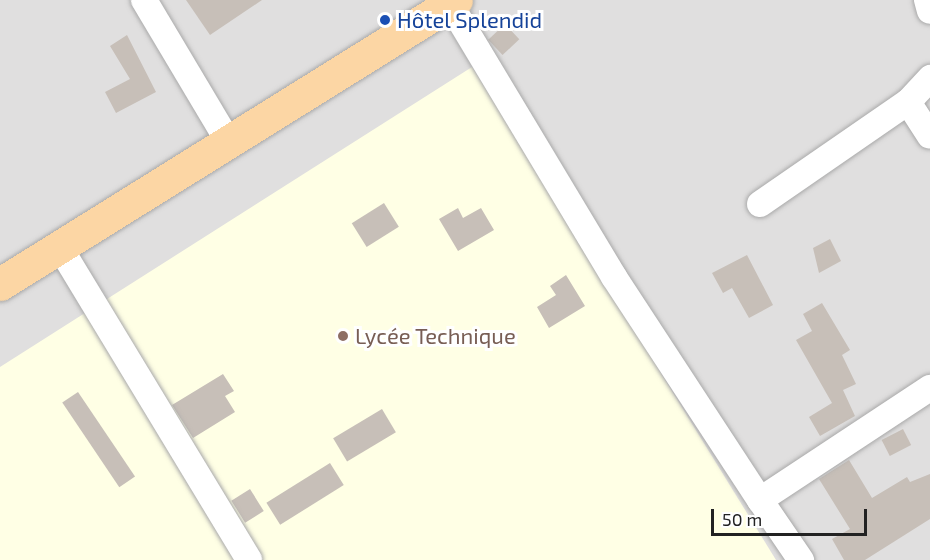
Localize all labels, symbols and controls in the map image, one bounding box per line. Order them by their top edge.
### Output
place label: Hôtel Splendid [397,7,543,33]
marker: Hôtel Splendid [378,13,392,27]
place label: Lycée Technique [355,323,516,349]
marker: Lycée Technique [336,329,350,343]
scale bar [714,497,870,535]
text: 50 m [722,508,762,530]

